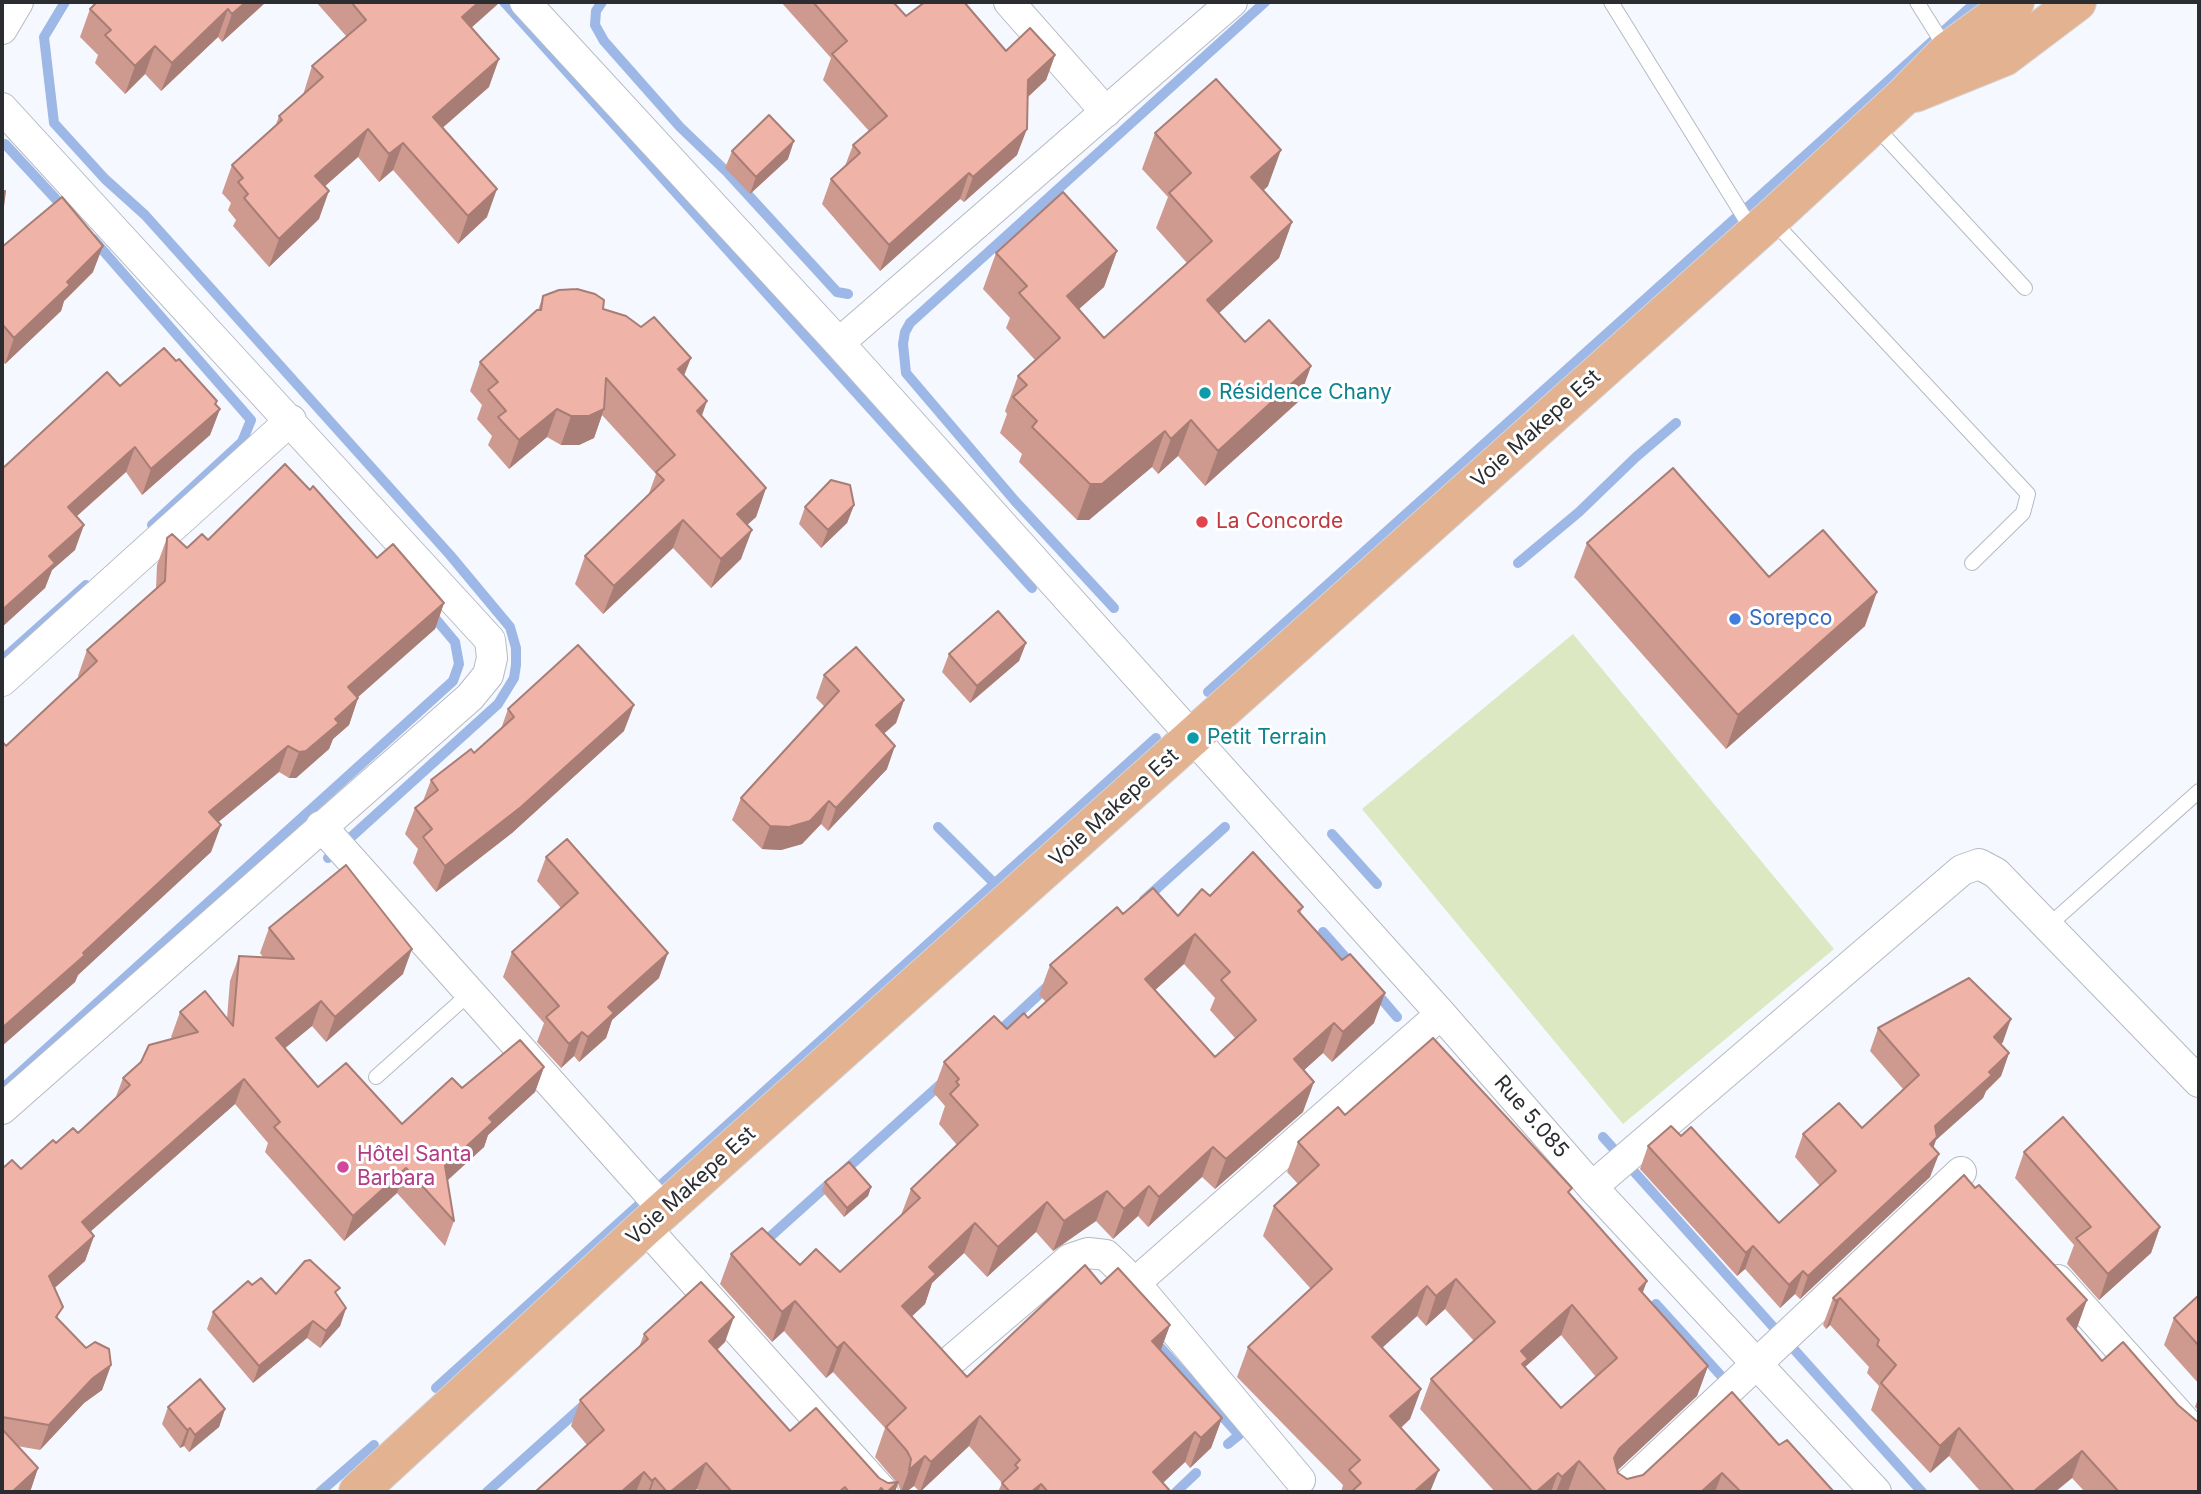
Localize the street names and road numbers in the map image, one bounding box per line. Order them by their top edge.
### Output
street label: Voie Makepe Est [1466,364,1606,494]
street label: Voie Makepe Est [1044,743,1184,873]
street label: Rue 5.085 [1488,1071,1574,1163]
street label: Voie Makepe Est [621,1121,761,1251]

